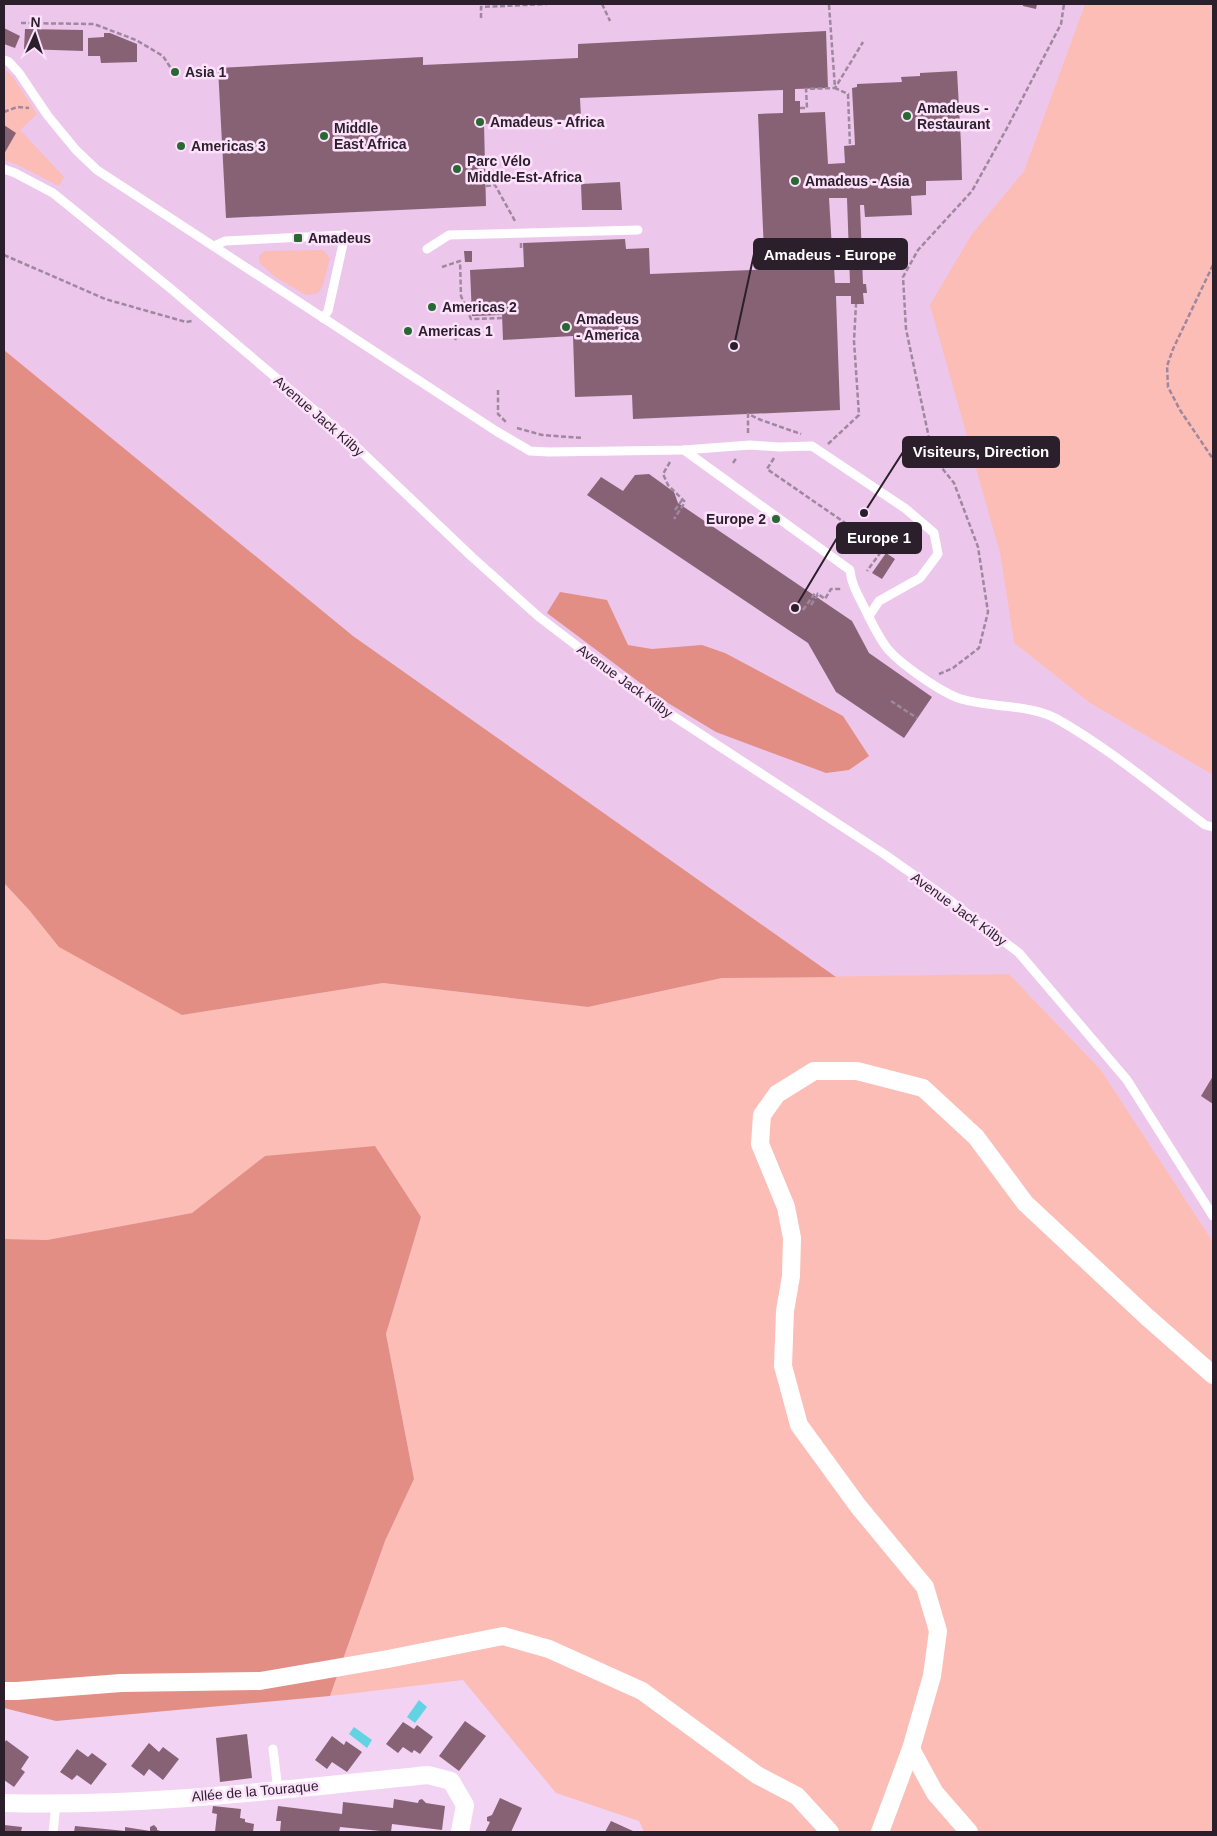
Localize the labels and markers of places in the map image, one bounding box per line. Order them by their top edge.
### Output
place label: Asia 1 [185,64,226,80]
marker: Asia 1 [169,66,181,78]
place label: Amadeus - Restaurant [917,100,990,132]
marker: Amadeus - Restaurant [901,110,913,122]
place label: Amadeus - Africa [490,114,605,130]
marker: Amadeus - Africa [474,116,486,128]
place label: Middle East Africa [334,120,407,152]
marker: Middle East Africa [318,130,330,142]
place label: Americas 3 [191,138,266,154]
marker: Americas 3 [175,140,187,152]
place label: Parc Vélo Middle-Est-Africa [467,153,582,185]
marker: Parc Vélo Middle-Est-Africa [451,163,463,175]
place label: Amadeus - Asia [805,173,910,189]
marker: Amadeus - Asia [789,175,801,187]
place label: Amadeus [308,230,371,246]
marker: Amadeus [292,232,304,244]
callout: Amadeus - Europe [754,239,907,269]
place label: Americas 2 [442,299,517,315]
marker: Americas 2 [426,301,438,313]
place label: Amadeus - America [576,311,640,343]
marker: Amadeus - America [560,321,572,333]
place label: Americas 1 [418,323,493,339]
marker: Americas 1 [402,325,414,337]
callout: Visiteurs, Direction [903,437,1059,467]
place label: Europe 2 [706,511,766,527]
marker: Europe 2 [770,513,782,525]
callout: Europe 1 [837,523,921,553]

